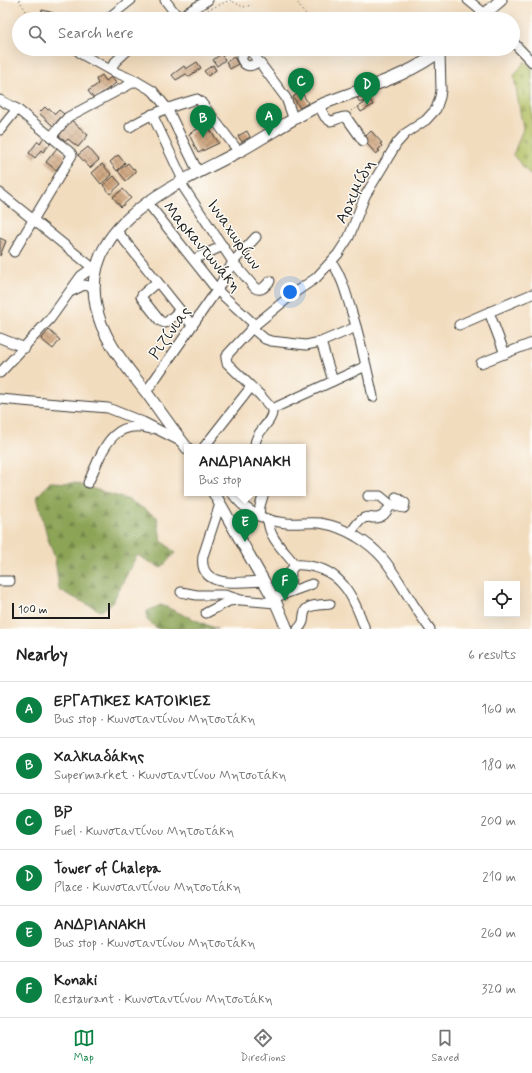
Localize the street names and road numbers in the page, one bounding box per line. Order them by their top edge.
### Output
street label: Αρχιμίδη [331,156,380,227]
street label: Ινναχωρίων [202,195,266,274]
street label: Μαρκαντωνάκη [158,197,246,297]
street label: Ριζίνιας [144,302,196,364]

